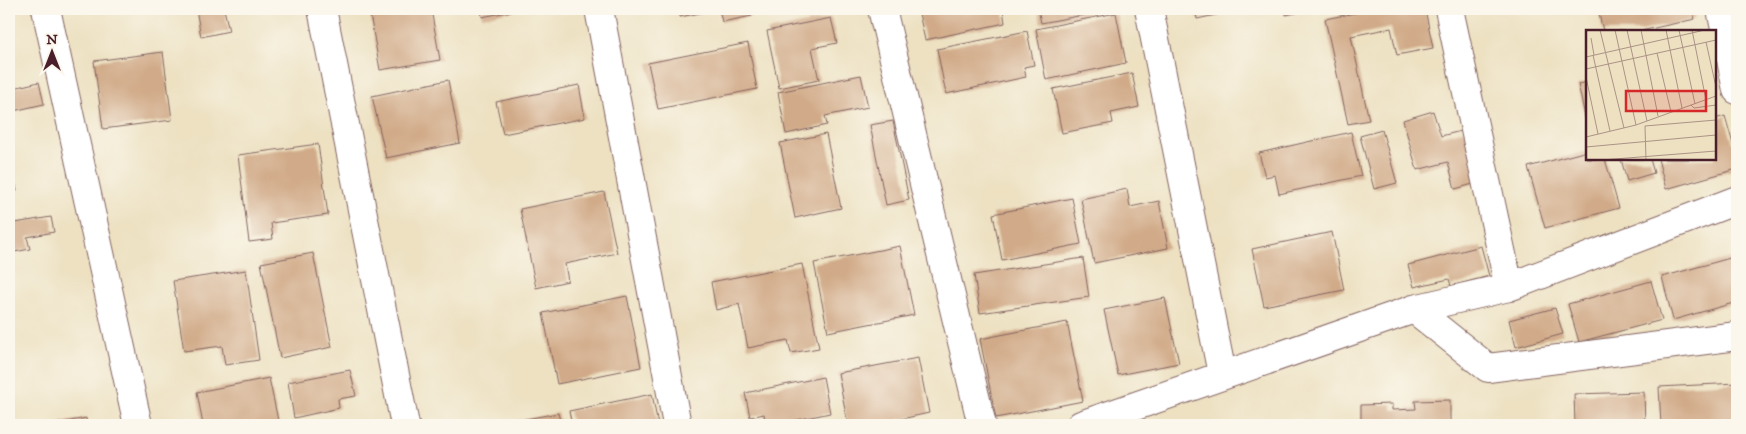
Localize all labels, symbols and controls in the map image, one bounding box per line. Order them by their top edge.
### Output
north arrow [28,28,78,78]
inset map [1586,30,1716,160]
text: N [46,31,58,49]

